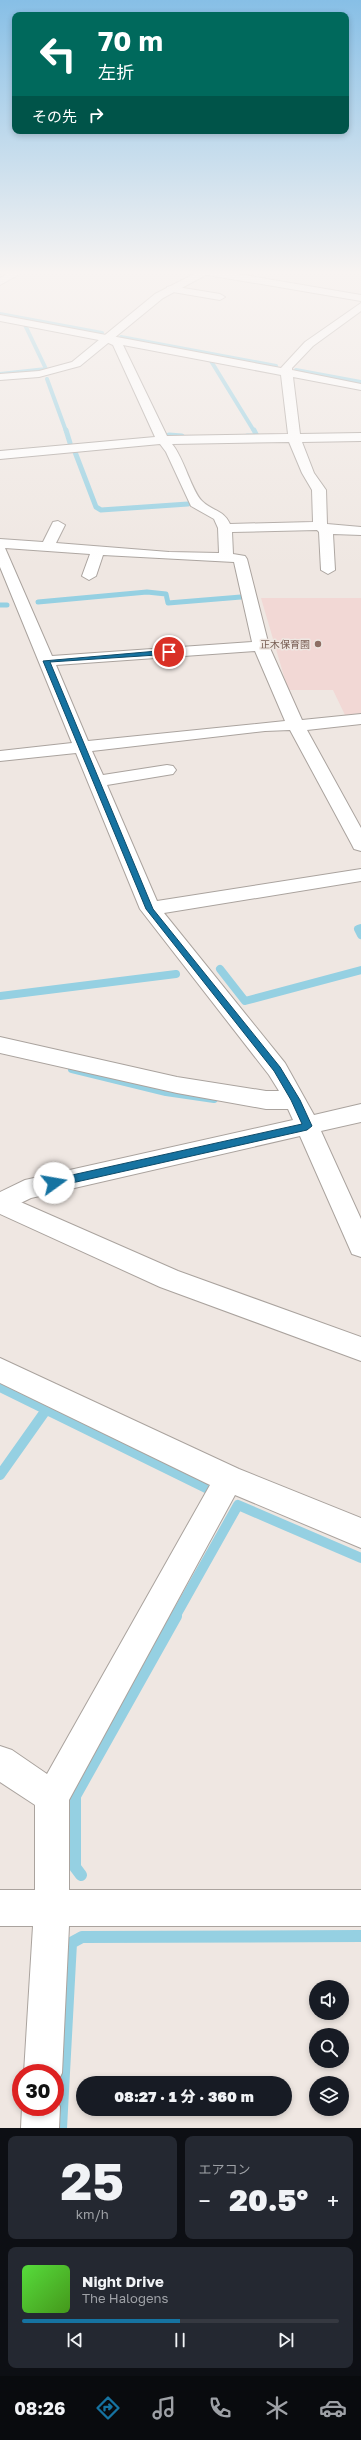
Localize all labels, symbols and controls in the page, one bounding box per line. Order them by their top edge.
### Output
text: 70 m [98,24,163,57]
icon: left [32,28,84,80]
text: 左折 [98,61,134,83]
icon: right [85,104,107,126]
text: その先 [32,107,77,125]
pin [152,635,186,669]
place label: 正木保育園 [260,638,310,650]
marker: 正木保育園 [313,639,323,649]
icon: arrive [158,641,180,663]
position arrow [33,1162,75,1204]
map controls [309,1980,349,2116]
button: sound [309,1980,349,2020]
button: search [309,2028,349,2068]
speed limit sign: 30 [12,2064,64,2116]
button: layers [309,2076,349,2116]
text: 08:27 · 1 分 · 360 m [114,2087,254,2105]
text: 25 [61,2149,124,2211]
text: エアコン [199,2161,251,2177]
text: 20.5° [229,2182,308,2218]
text: − [199,2187,211,2214]
text: + [327,2187,339,2214]
text: km/h [76,2206,109,2222]
text: Night Drive [82,2272,164,2290]
text: The Halogens [82,2290,168,2306]
icon: previous [64,2329,86,2351]
icon: pause [169,2329,191,2351]
icon: next [275,2329,297,2351]
icon: directions [94,2394,122,2422]
icon: music [150,2394,178,2422]
icon: phone [206,2394,234,2422]
icon: climate [263,2394,291,2422]
icon: car [319,2394,347,2422]
text: 08:26 [14,2397,66,2419]

